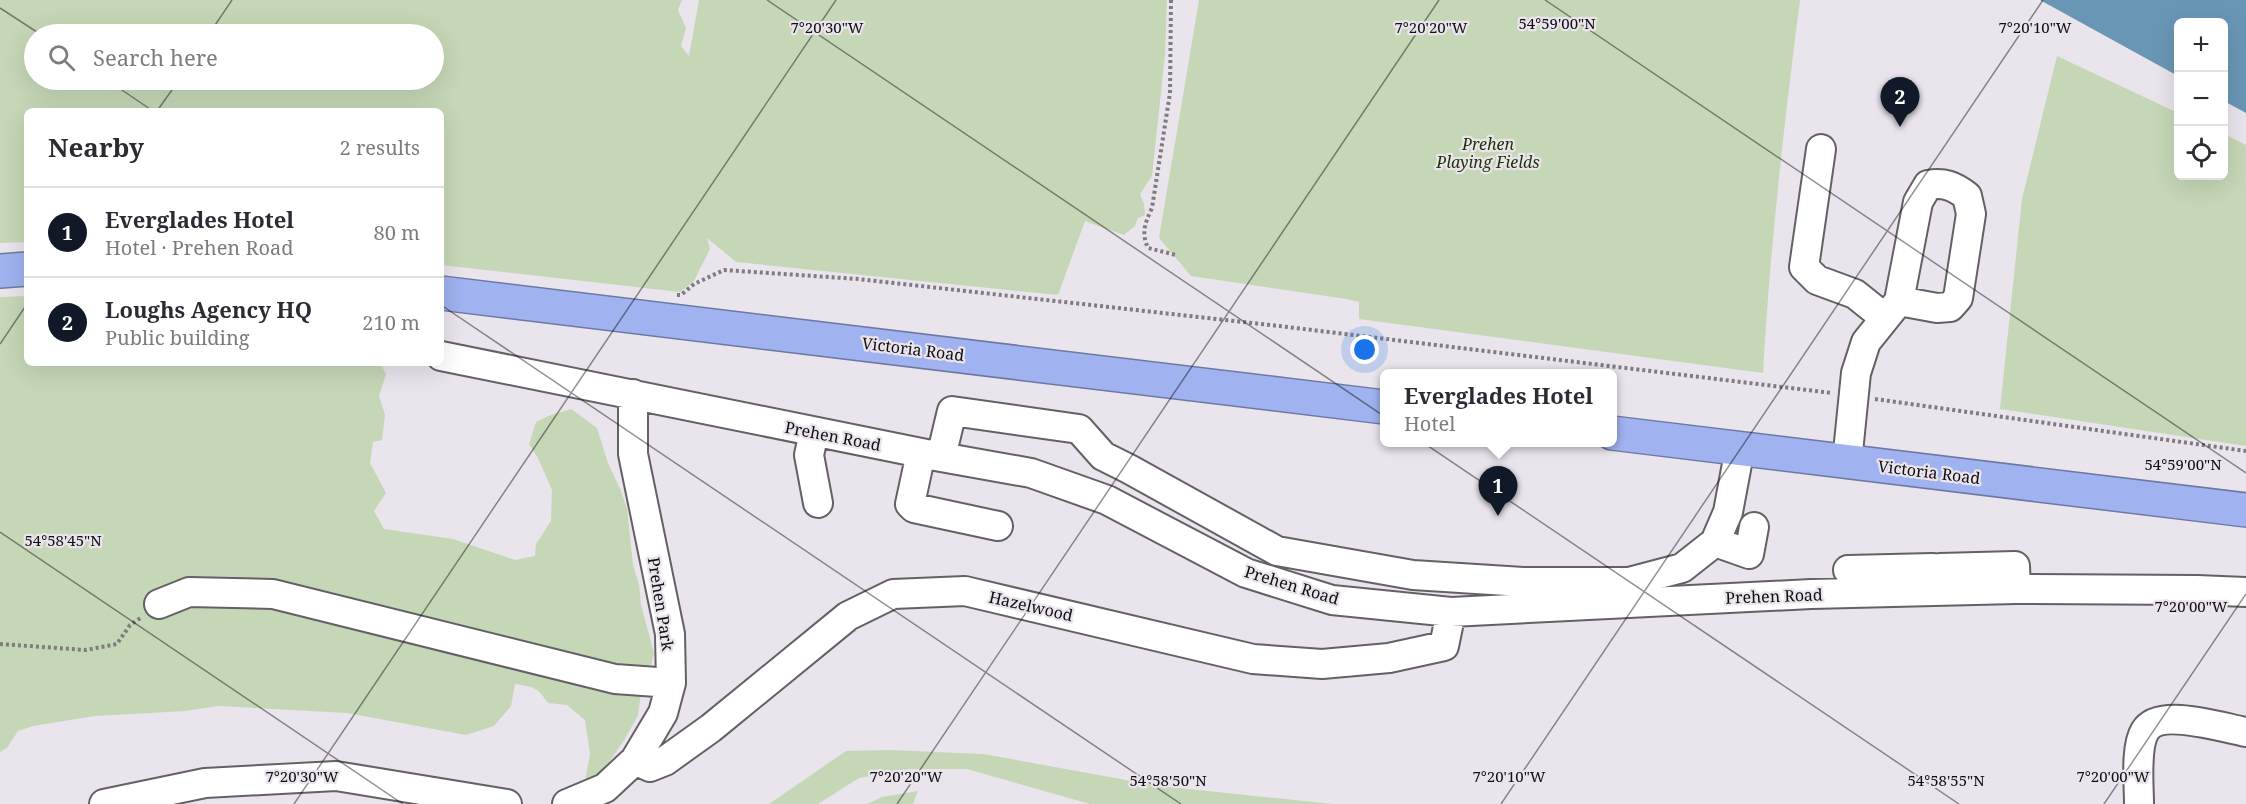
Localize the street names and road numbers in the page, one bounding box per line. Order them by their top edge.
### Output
street label: Victoria Road [861,332,966,366]
street label: Prehen Road [783,416,883,456]
street label: Victoria Road [1877,455,1982,489]
street label: Prehen Park [643,556,679,653]
street label: Prehen Road [1242,560,1342,610]
street label: Prehen Road [1725,583,1823,609]
street label: Hazelwood [987,586,1075,626]

